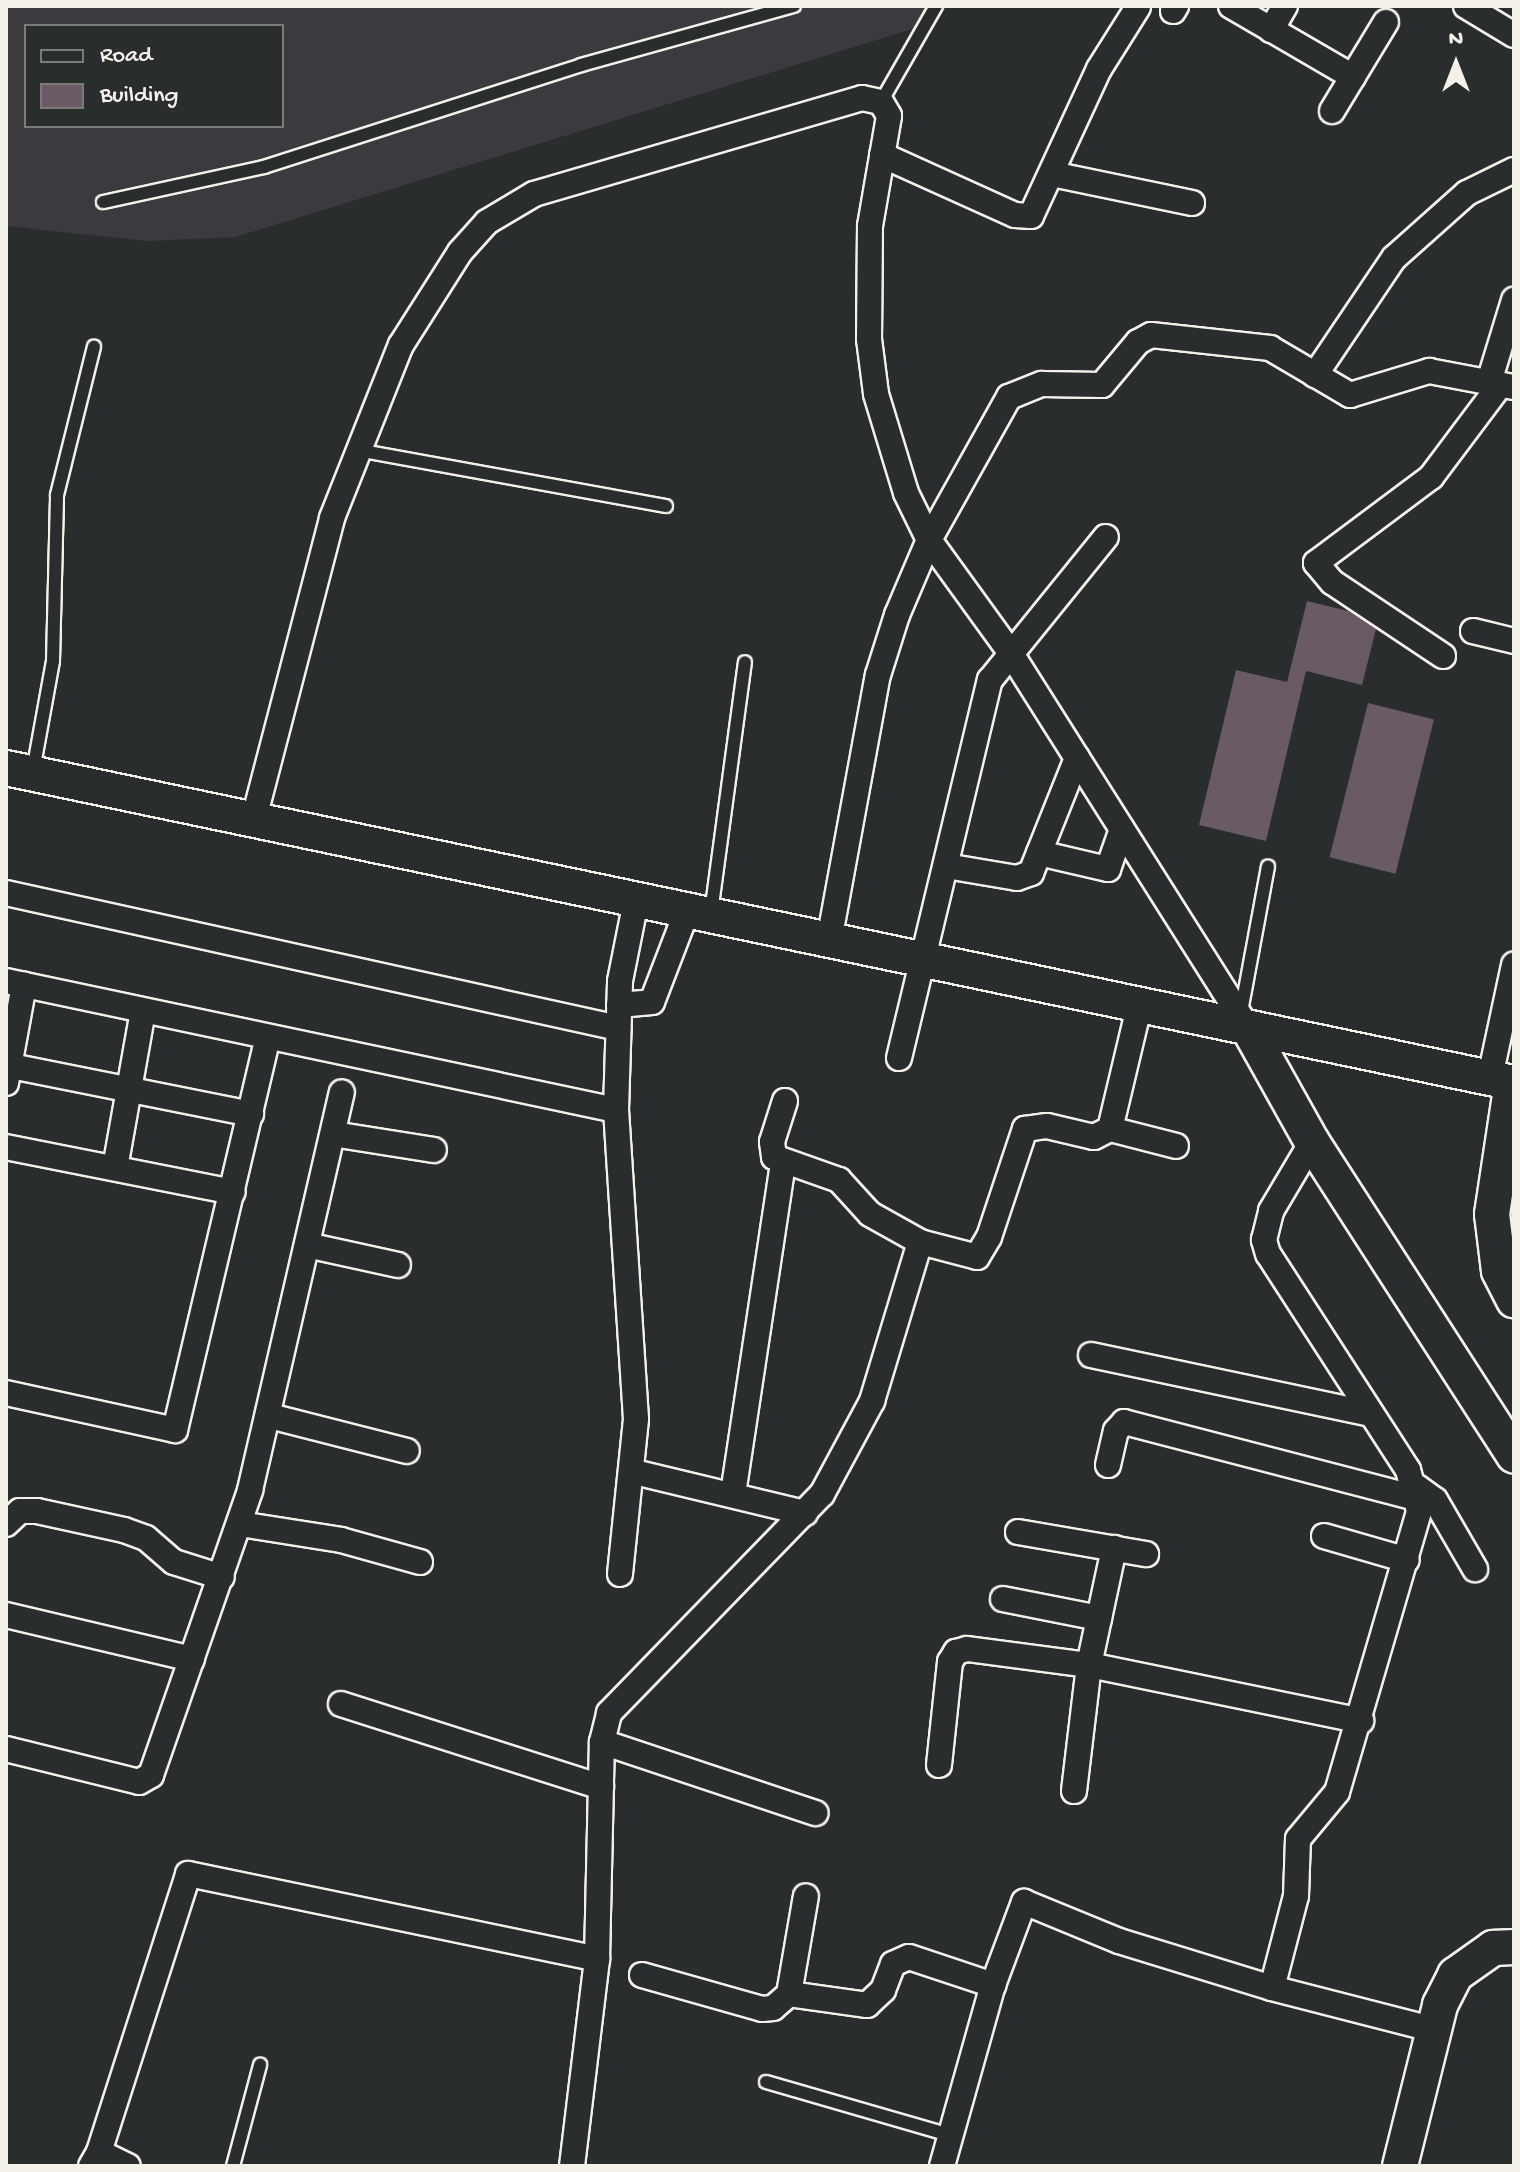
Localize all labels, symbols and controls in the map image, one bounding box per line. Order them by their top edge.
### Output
legend [24,24,284,128]
north arrow [1416,24,1496,104]
text: N [1449,27,1463,53]
text: Road [100,42,152,71]
text: Building [100,82,178,111]

